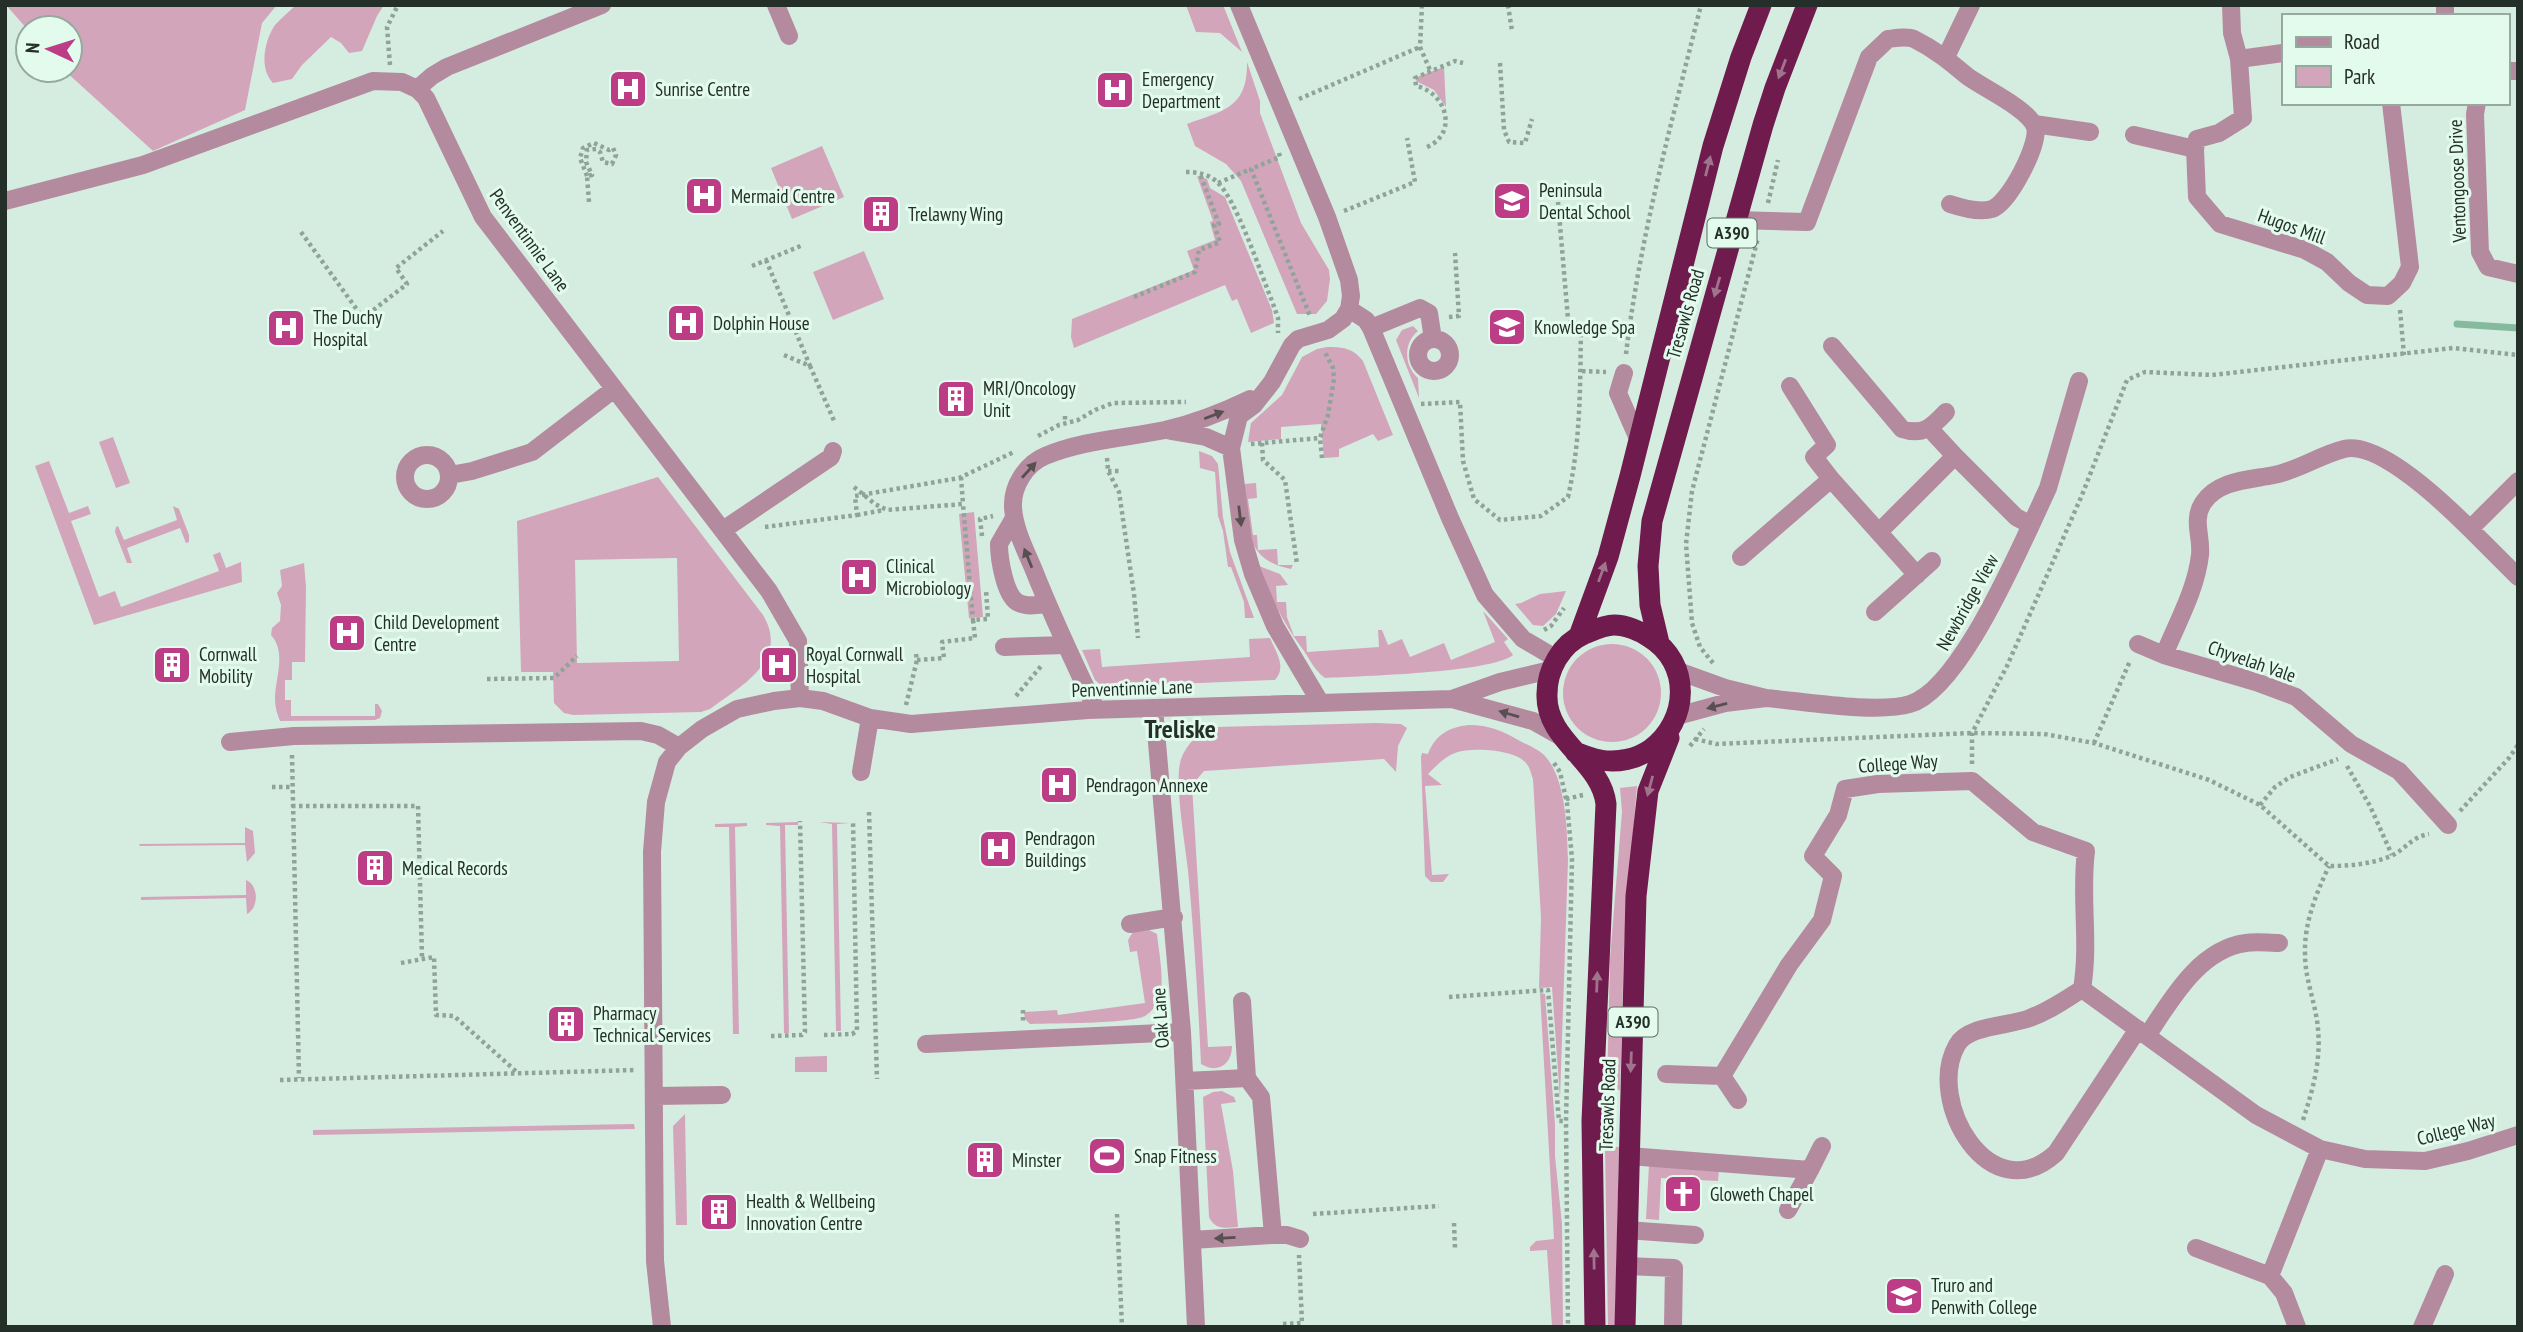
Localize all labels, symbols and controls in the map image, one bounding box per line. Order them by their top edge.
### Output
north arrow [14,14,84,84]
legend [2282,14,2509,105]
text: Road [2344,28,2380,55]
text: N [20,42,44,54]
one-way arrow [1777,58,1788,79]
text: Park [2344,63,2375,90]
place label: Emergency Department [1142,67,1221,113]
hospital icon: Sunrise Centre [607,68,649,110]
hospital icon: Emergency Department [1094,69,1136,111]
place label: Sunrise Centre [655,77,750,101]
street label: Ventongoose Drive [2443,119,2471,244]
one-way arrow [1703,155,1714,177]
hospital icon: Mermaid Centre [683,175,725,217]
place label: Peninsula Dental School [1539,178,1631,224]
school or university icon: Peninsula Dental School [1491,180,1533,222]
street label: Penventinnie Lane [485,184,575,296]
place label: Mermaid Centre [731,184,835,208]
building icon: Trelawny Wing [860,193,902,235]
place label: Trelawny Wing [908,202,1003,226]
street label: Hugos Mill [2255,203,2330,250]
road number: A390 [1708,218,1756,247]
street label: Tresawls Road [1661,266,1709,362]
one-way arrow [1711,276,1721,297]
hospital icon: Dolphin House [665,302,707,344]
place label: The Duchy Hospital [313,305,383,351]
school or university icon: Knowledge Spa [1486,306,1528,348]
hospital icon: The Duchy Hospital [265,307,307,349]
place label: Dolphin House [713,311,810,335]
place label: Knowledge Spa [1534,315,1635,339]
place label: MRI/Oncology Unit [983,376,1077,422]
building icon: MRI/Oncology Unit [935,378,977,420]
one-way arrow [1204,409,1225,420]
one-way arrow [1021,461,1037,479]
one-way arrow [1234,505,1245,527]
one-way arrow [1023,547,1034,568]
street label: Newbridge View [1931,549,2004,654]
place label: Clinical Microbiology [886,554,972,600]
hospital icon: Clinical Microbiology [838,556,880,598]
one-way arrow [1597,562,1608,583]
place label: Child Development Centre [374,610,500,656]
hospital icon: Child Development Centre [326,612,368,654]
street label: Chyvelah Vale [2205,635,2299,687]
place label: Cornwall Mobility [199,642,257,688]
place label: Royal Cornwall Hospital [806,642,904,688]
building icon: Cornwall Mobility [151,644,193,686]
hospital icon: Royal Cornwall Hospital [758,644,800,686]
street label: Penventinnie Lane [1071,674,1193,702]
one-way arrow [1706,701,1728,712]
one-way arrow [1498,708,1520,719]
district label: Treliske [1144,712,1216,745]
street label: College Way [1857,748,1939,778]
hospital icon: Pendragon Annexe [1038,764,1080,806]
place label: Pendragon Annexe [1086,773,1208,797]
one-way arrow [1644,775,1655,797]
place label: Pendragon Buildings [1025,826,1095,872]
hospital icon: Pendragon Buildings [977,828,1019,870]
building icon: Medical Records [354,847,396,889]
place label: Medical Records [402,856,508,880]
one-way arrow [1591,971,1602,993]
street label: Oak Lane [1146,987,1174,1049]
place label: Pharmacy Technical Services [593,1001,711,1047]
building icon: Pharmacy Technical Services [545,1003,587,1045]
road number: A390 [1608,1007,1658,1036]
one-way arrow [1626,1051,1637,1073]
street label: Tresawls Road [1593,1058,1621,1152]
street label: College Way [2414,1108,2498,1150]
sports icon: Snap Fitness [1086,1135,1128,1177]
building icon: Minster [964,1139,1006,1181]
place label: Snap Fitness [1134,1144,1217,1168]
place label: Minster [1012,1148,1062,1172]
church icon: Gloweth Chapel [1662,1173,1704,1215]
place label: Gloweth Chapel [1710,1182,1814,1206]
place label: Health & Wellbeing Innovation Centre [746,1189,875,1235]
building icon: Health & Wellbeing Innovation Centre [698,1191,740,1233]
one-way arrow [1214,1233,1236,1244]
one-way arrow [1588,1247,1600,1269]
place label: Truro and Penwith College [1931,1273,2037,1319]
school or university icon: Truro and Penwith College [1883,1275,1925,1317]

